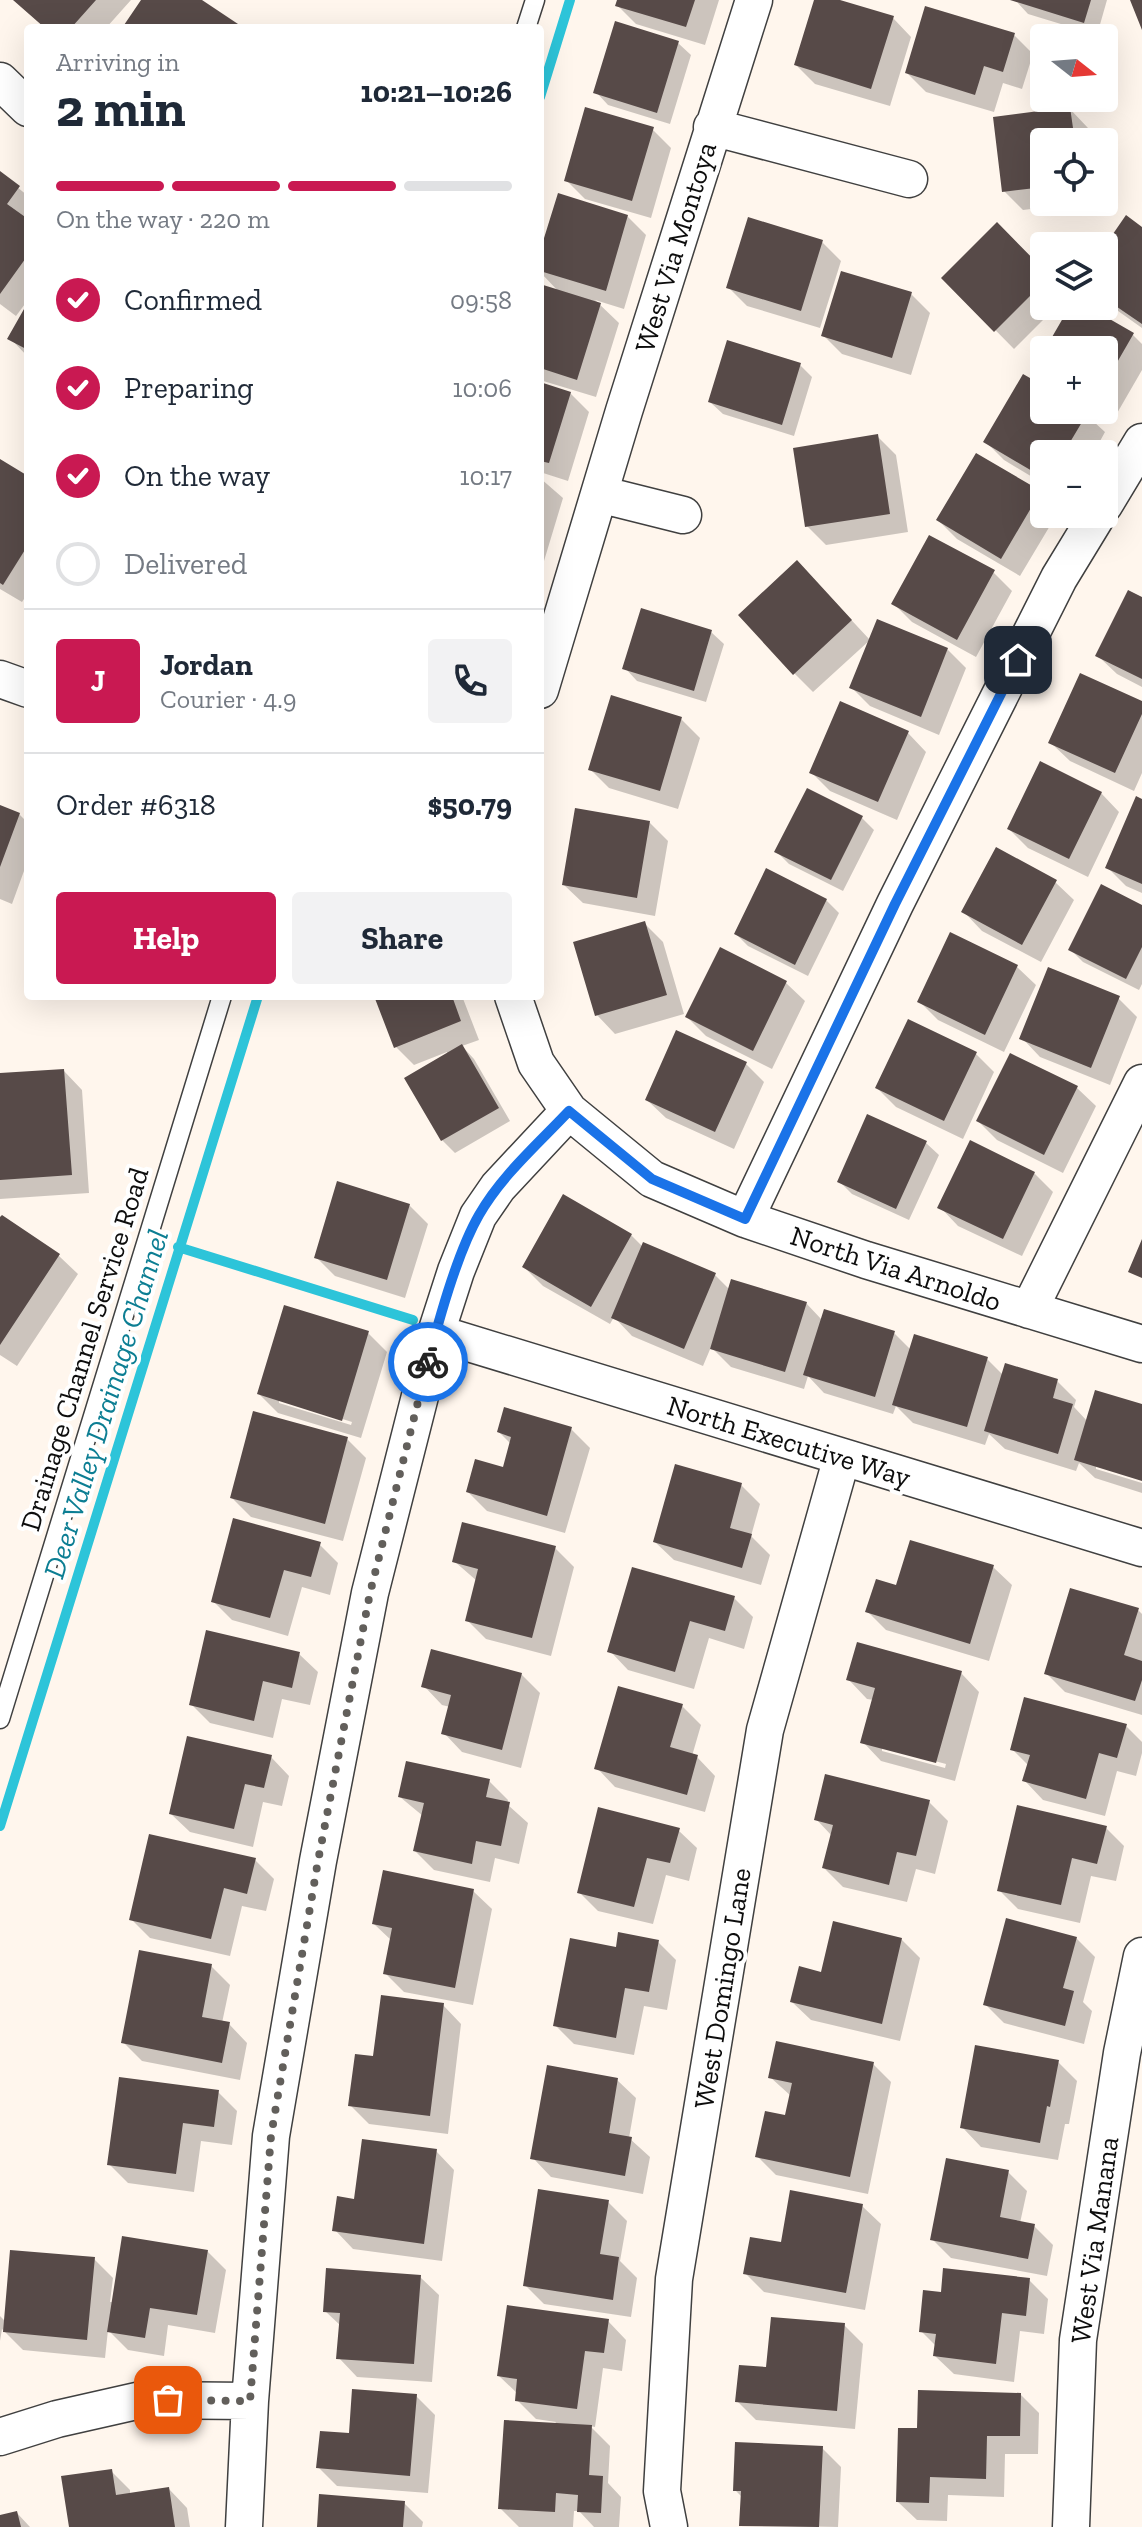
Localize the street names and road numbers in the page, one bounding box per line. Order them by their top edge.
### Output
street label: West Via Montoya [628,138,723,356]
street label: Drainage Channel Service Road [13,1163,156,1535]
street label: North Via Arnoldo [786,1219,1005,1318]
street label: North Executive Way [663,1389,915,1494]
street label: West Domingo Lane [687,1865,758,2111]
street label: West Via Manana [1064,2134,1125,2346]

